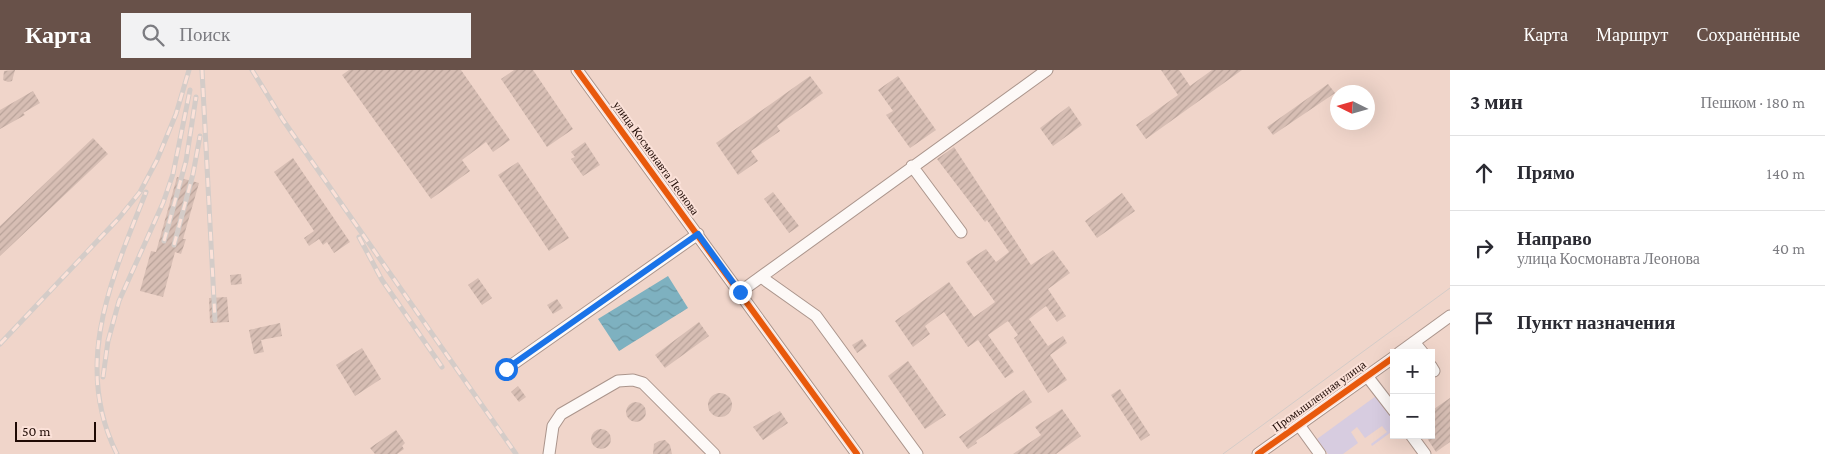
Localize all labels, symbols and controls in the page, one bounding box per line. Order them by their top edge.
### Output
search box [121,13,471,58]
text: Карта [25,21,91,48]
icon: search [139,21,167,49]
text: Поиск [179,24,230,45]
text: Карта [1523,25,1568,45]
text: Маршрут [1596,25,1668,45]
text: Сохранённые [1696,25,1800,45]
north arrow [1330,85,1375,130]
text: 3 мин [1470,90,1523,114]
text: Пешком · 180 m [1701,94,1805,111]
street label: улица Космонавта Леонова [610,98,702,218]
icon: ahead [1470,159,1498,187]
text: Прямо [1517,162,1575,183]
text: 140 m [1767,165,1805,182]
text: Направо [1517,228,1592,249]
icon: right [1470,234,1498,262]
text: 40 m [1772,240,1805,257]
text: улица Космонавта Леонова [1517,250,1700,267]
route end [729,281,752,304]
icon: arrive [1470,309,1498,337]
text: Пункт назначения [1517,312,1675,333]
map controls [1390,349,1435,439]
button: + [1390,349,1435,394]
street label: Промышленная улица [1269,357,1369,435]
route start [495,358,518,381]
button: − [1390,394,1435,439]
scale bar [15,419,96,442]
text: 50 m [22,423,50,439]

